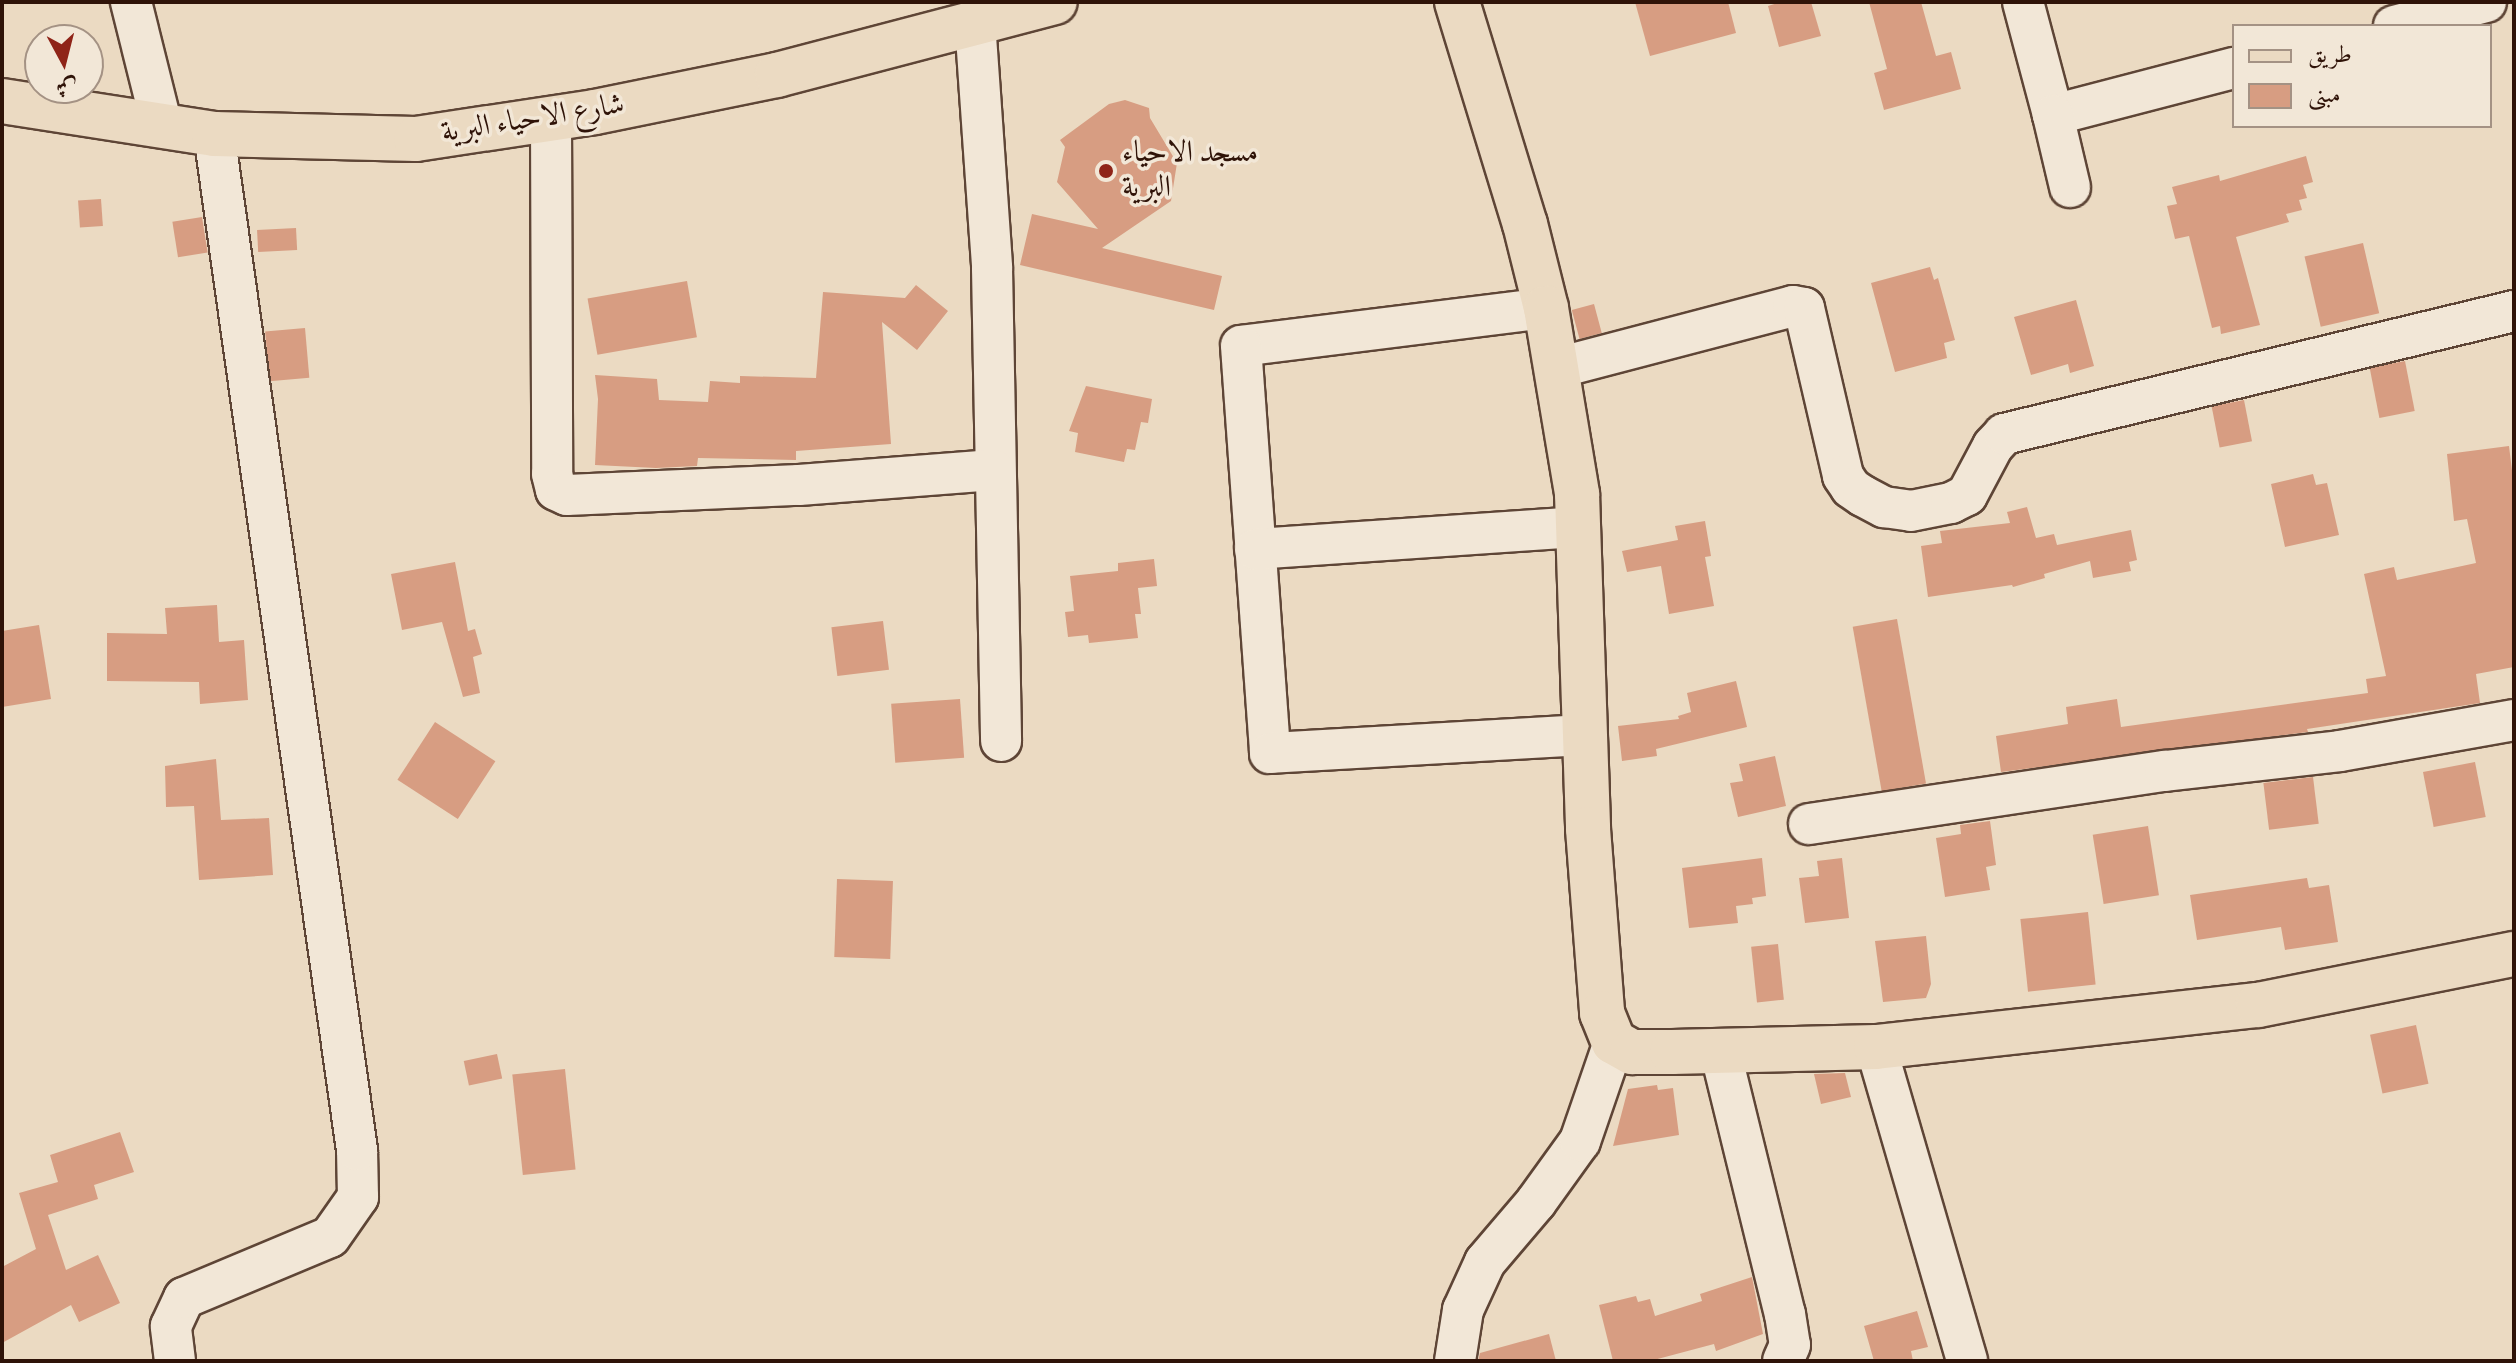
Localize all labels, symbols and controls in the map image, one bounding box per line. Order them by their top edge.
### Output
north arrow [24,24,104,104]
legend [2232,24,2492,128]
text: طريق [2308,39,2352,73]
text: ش [54,69,79,103]
text: مبنى [2308,79,2341,113]
street label: شارع الاحياء البرية [439,88,627,152]
place label: مسجد الاحياء البرية [1122,136,1258,206]
marker: مسجد الاحياء البرية [1097,162,1115,180]

